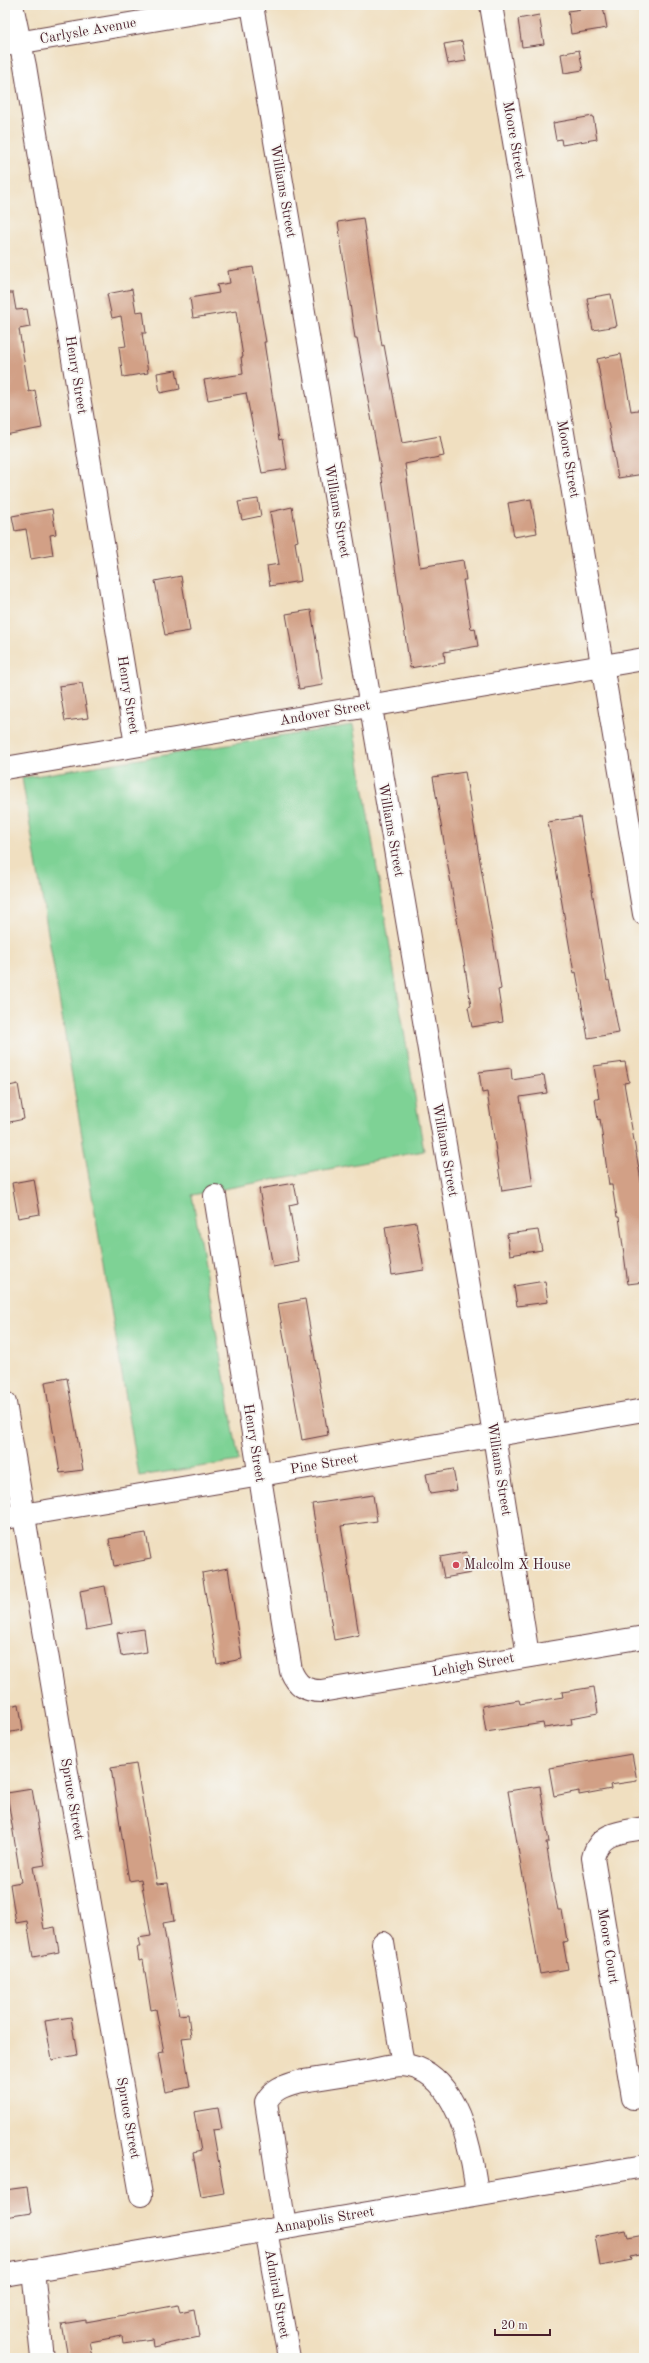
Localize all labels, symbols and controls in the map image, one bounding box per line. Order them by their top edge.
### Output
street label: Carlysle Avenue [39,16,137,46]
street label: Moore Street [500,100,528,180]
street label: Williams Street [268,143,298,239]
street label: Henry Street [63,335,89,415]
street label: Moore Street [554,419,582,499]
street label: Williams Street [322,463,352,559]
street label: Henry Street [115,655,141,735]
street label: Andover Street [279,698,372,728]
street label: Williams Street [376,782,406,878]
street label: Williams Street [430,1102,460,1198]
street label: Henry Street [241,1403,267,1483]
street label: Williams Street [485,1421,513,1517]
street label: Pine Street [289,1451,359,1477]
place label: Malcolm X House [464,1558,571,1572]
marker: Malcolm X House [451,1560,461,1570]
street label: Lehigh Street [431,1651,515,1679]
street label: Spruce Street [58,1757,86,1841]
street label: Moore Court [595,1907,621,1985]
street label: Spruce Street [114,2076,142,2160]
street label: Annapolis Street [273,2204,375,2236]
street label: Admiral Street [262,2248,292,2340]
scale bar [495,2311,550,2337]
text: 20 m [501,2320,528,2332]

